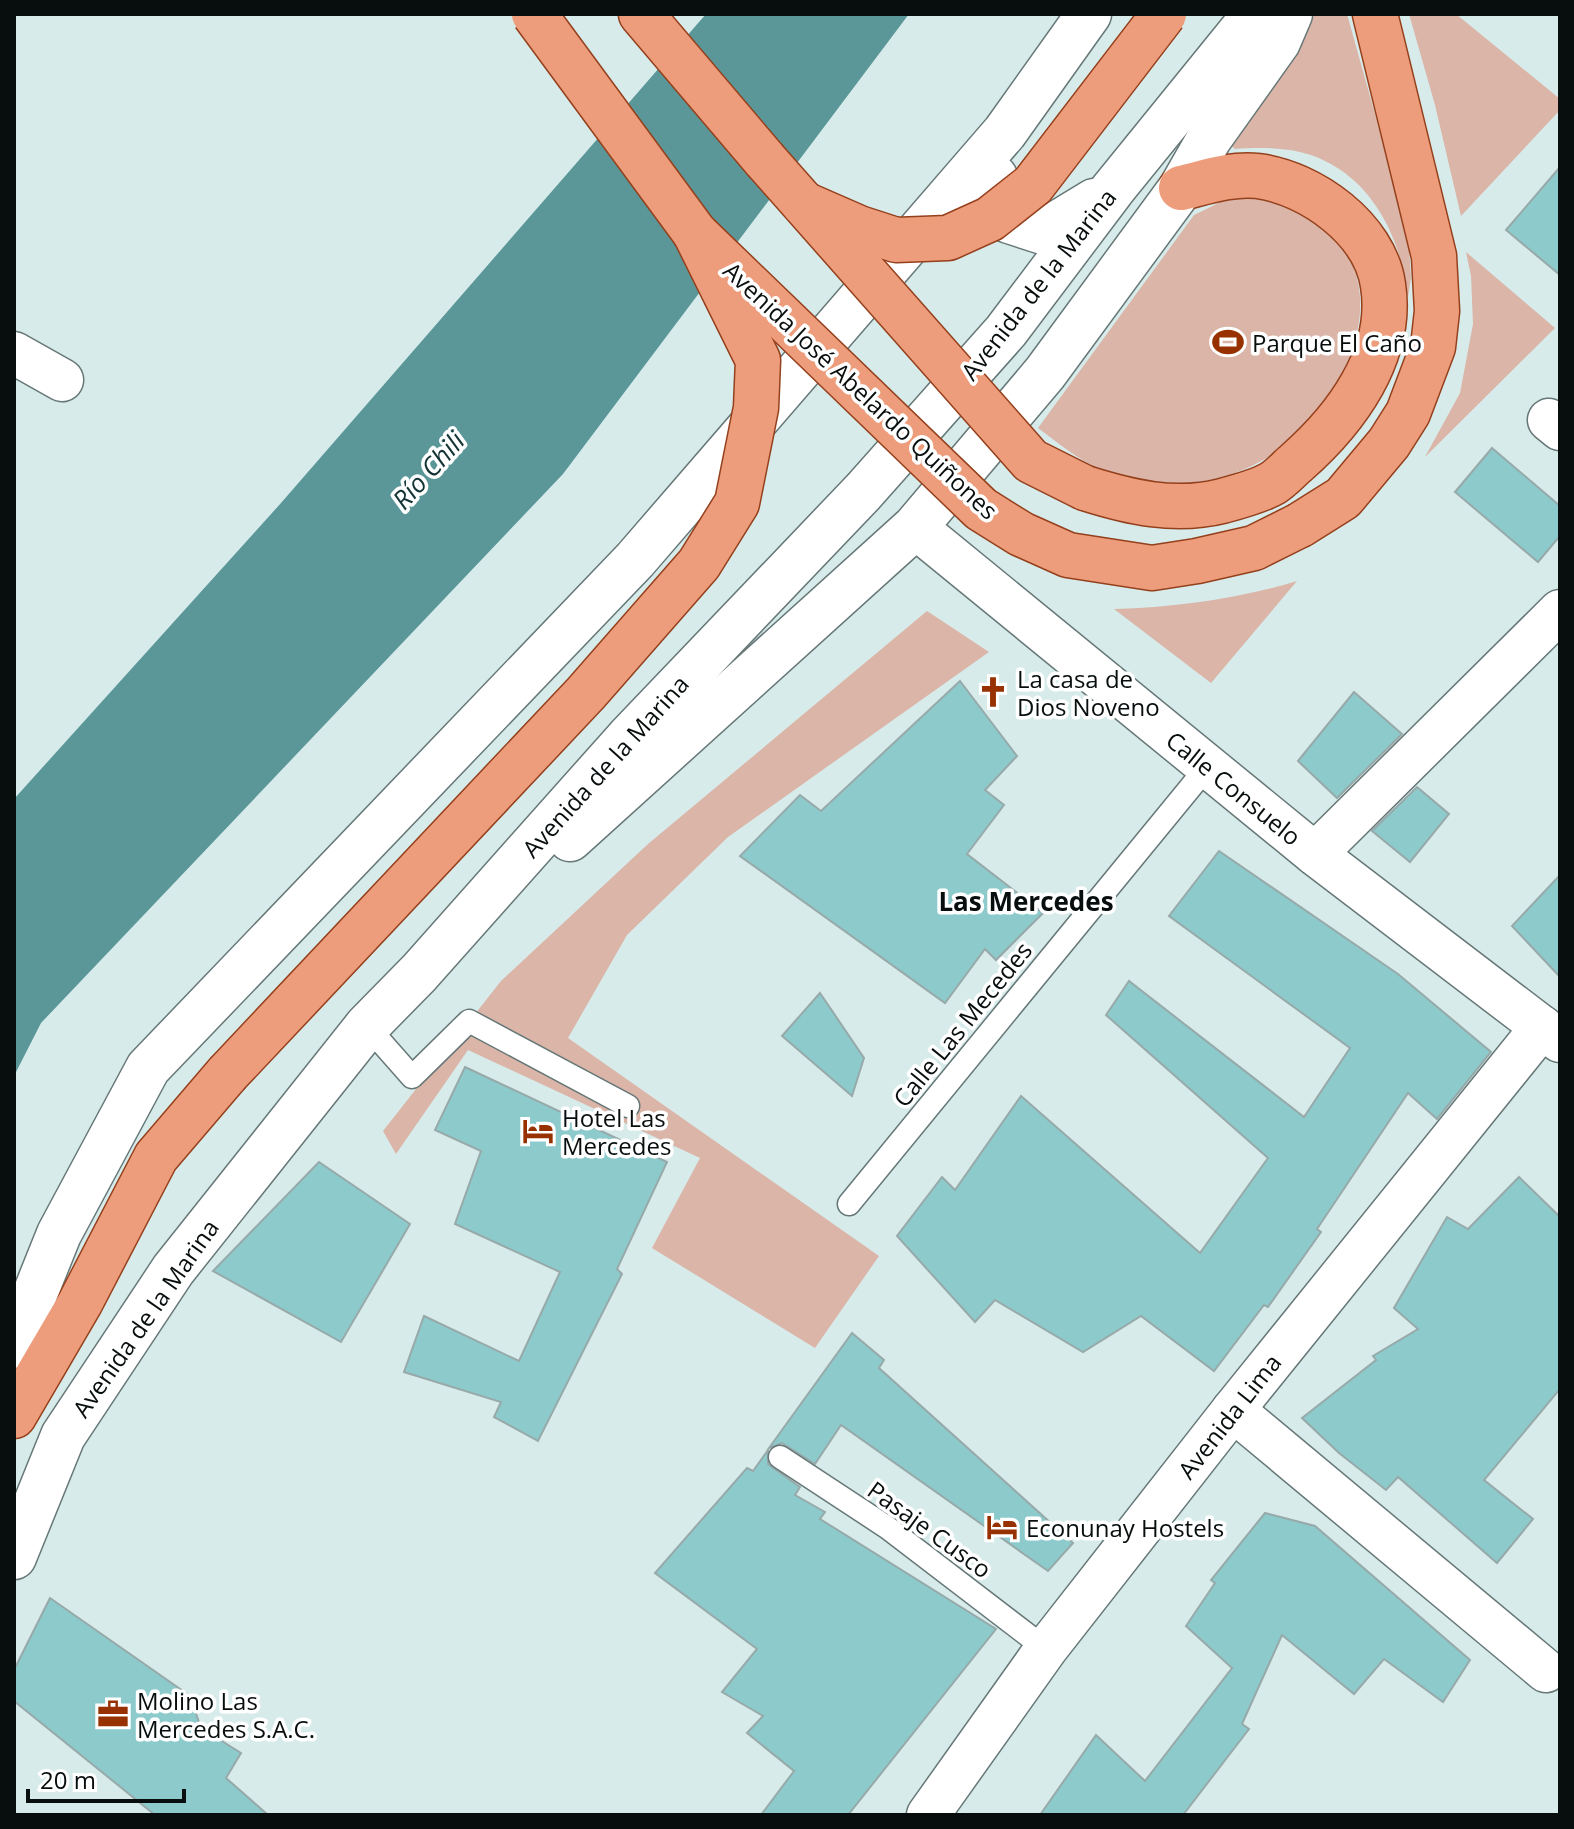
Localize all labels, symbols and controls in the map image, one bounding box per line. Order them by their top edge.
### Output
street label: Avenida de la Marina [953,181,1123,387]
street label: Avenida José Abelardo Quiñones [717,254,1005,526]
sports icon: Parque El Caño [1211,325,1245,359]
place label: Parque El Caño [1252,326,1422,359]
water label: Río Chili [384,423,473,517]
place label: La casa de Dios Noveno [1017,662,1160,723]
street label: Avenida de la Marina [514,668,696,864]
church icon: La casa de Dios Noveno [976,675,1010,709]
street label: Calle Consuelo [1160,723,1308,853]
district label: Las Mercedes [938,883,1114,919]
street label: Calle Las Mecedes [885,935,1039,1113]
place label: Hotel Las Mercedes [562,1101,671,1162]
hotel icon: Hotel Las Mercedes [521,1114,555,1148]
street label: Avenida de la Marina [64,1212,226,1424]
street label: Avenida Lima [1170,1347,1288,1485]
street label: Pasaje Cusco [861,1473,999,1585]
hotel icon: Econunay Hostels [985,1510,1019,1544]
place label: Econunay Hostels [1026,1511,1224,1544]
place label: Molino Las Mercedes S.A.C. [137,1684,315,1745]
office icon: Molino Las Mercedes S.A.C. [96,1697,130,1731]
scale bar [28,1753,184,1803]
text: 20 m [40,1763,96,1796]

